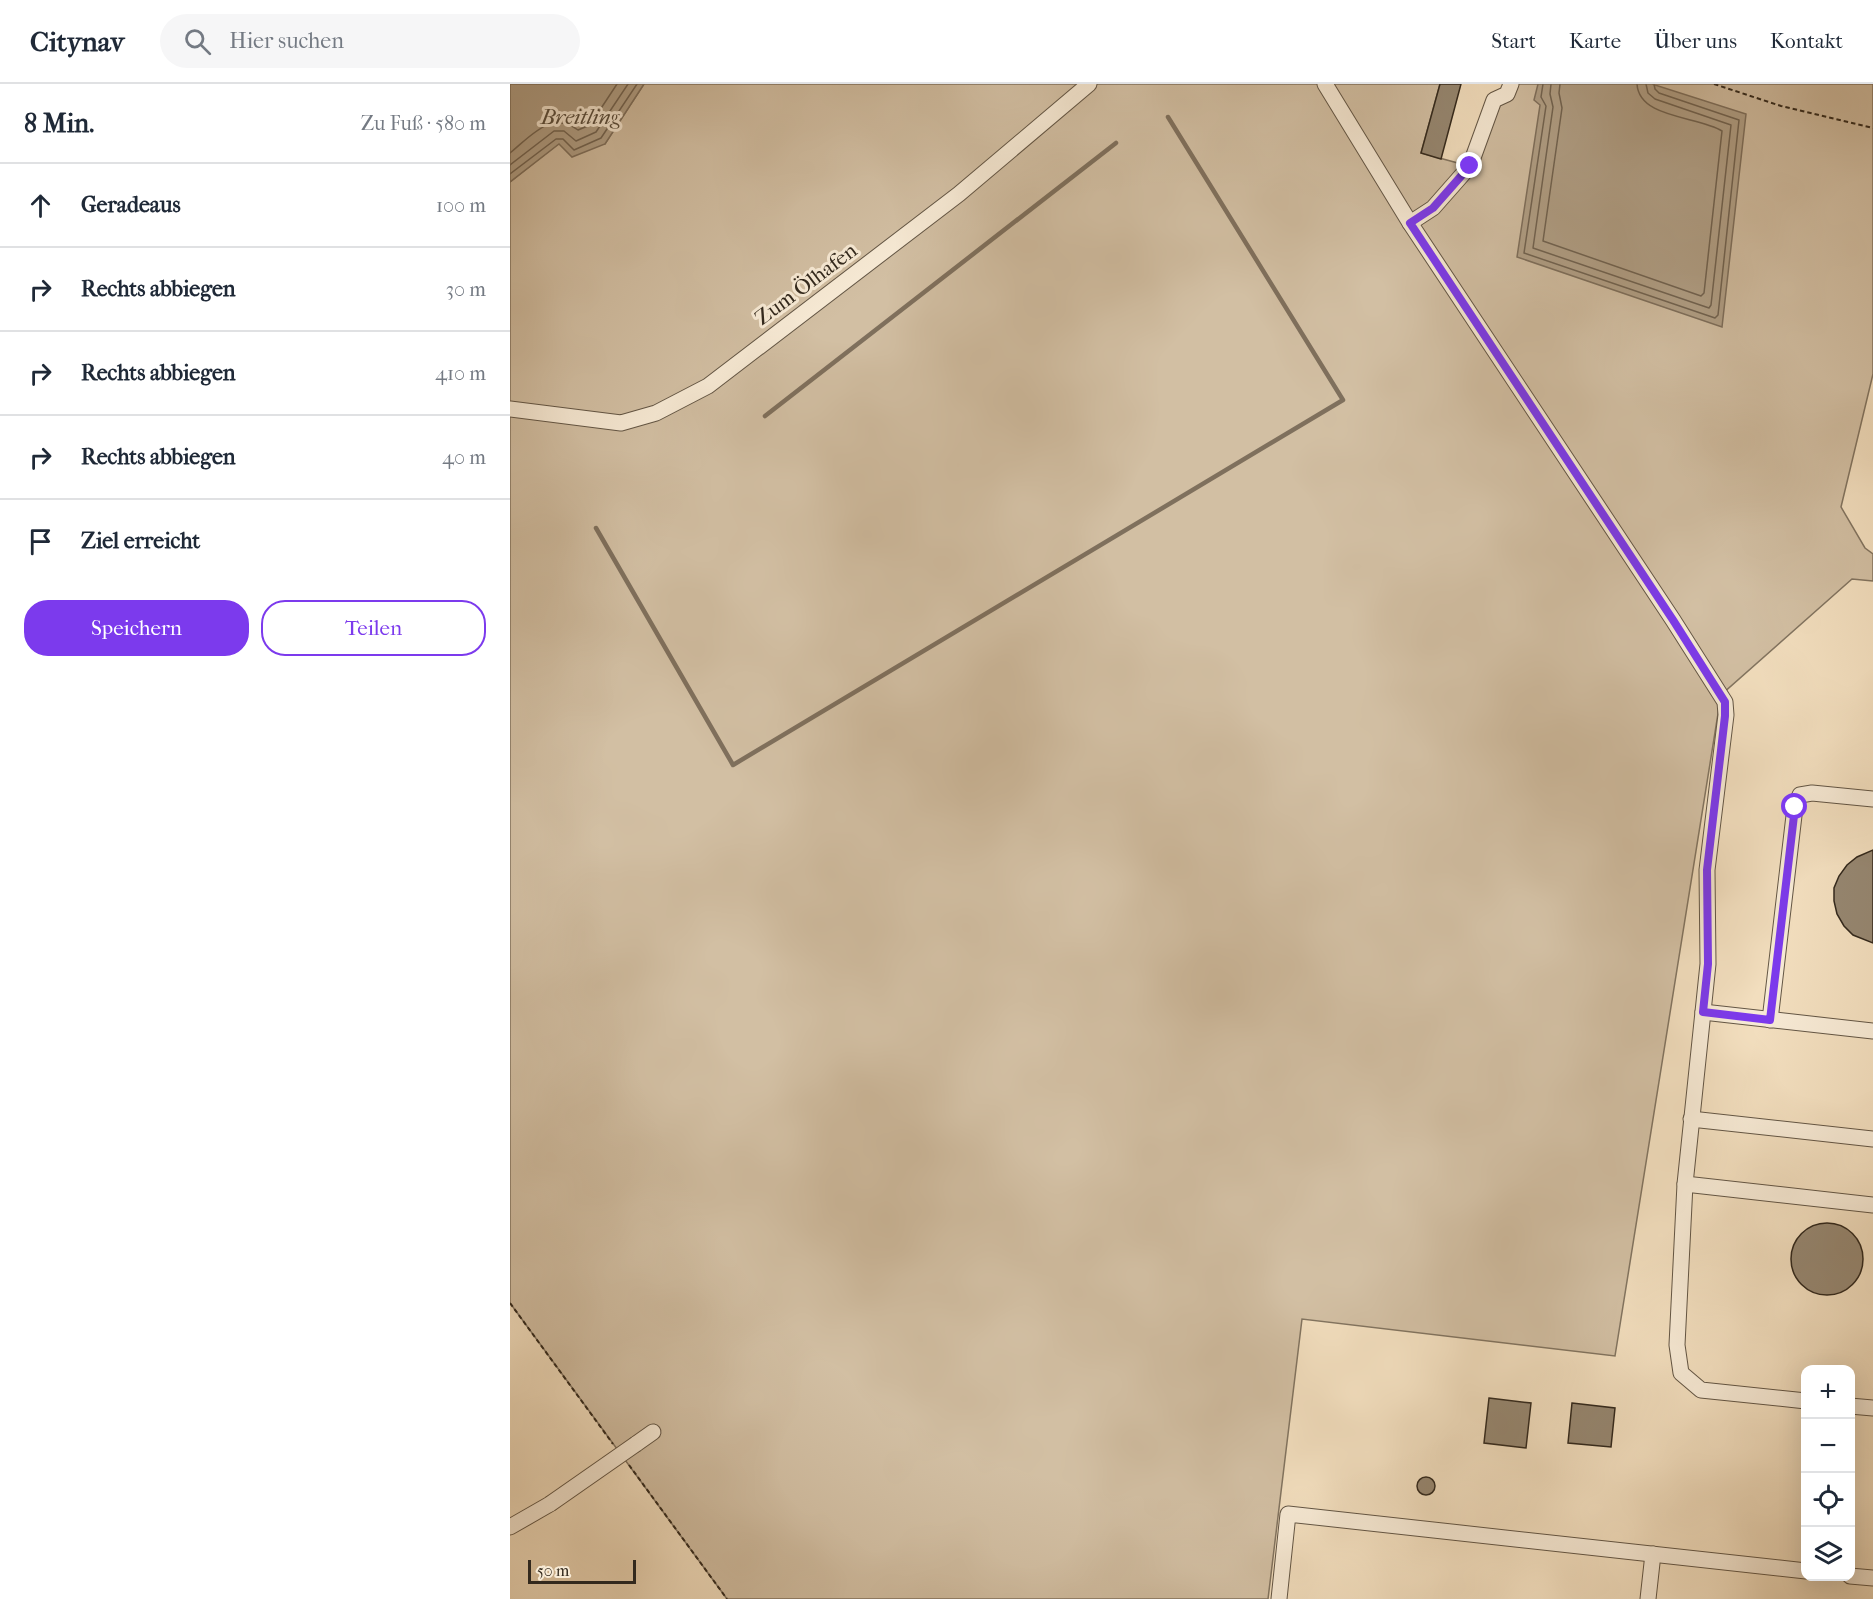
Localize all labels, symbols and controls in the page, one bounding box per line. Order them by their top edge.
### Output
search box [160,14,580,68]
text: Citynav [30,25,124,58]
icon: search [181,25,214,58]
text: Hier suchen [229,28,344,54]
text: Start [1491,29,1536,53]
text: Karte [1569,29,1621,53]
text: Über uns [1654,29,1737,53]
text: Kontakt [1770,29,1843,53]
water label: Breitling [540,104,620,130]
text: 8 Min. [24,108,94,139]
text: Zu Fuß · 580 m [361,112,486,135]
route end [1456,152,1482,178]
icon: ahead [24,189,57,222]
text: Geradeaus [81,192,181,218]
text: 100 m [436,194,486,217]
street label: Zum Ölhafen [750,238,862,330]
icon: right [24,273,57,306]
text: Rechts abbiegen [81,276,236,302]
text: 30 m [446,278,486,301]
icon: right [24,357,57,390]
text: Rechts abbiegen [81,360,236,386]
text: 410 m [435,362,486,385]
icon: right [24,441,57,474]
text: Rechts abbiegen [81,444,236,470]
text: 40 m [442,446,486,469]
icon: arrive [24,525,57,558]
text: Ziel erreicht [81,528,200,554]
button: Speichern [24,600,249,656]
button: Teilen [261,600,486,656]
route start [1781,793,1807,819]
map controls [1801,1365,1855,1581]
button: + [1801,1365,1855,1419]
button: − [1801,1419,1855,1473]
button: locate [1801,1473,1855,1527]
button: layers [1801,1527,1855,1581]
scale bar [528,1557,636,1584]
text: 50 m [537,1561,569,1580]

